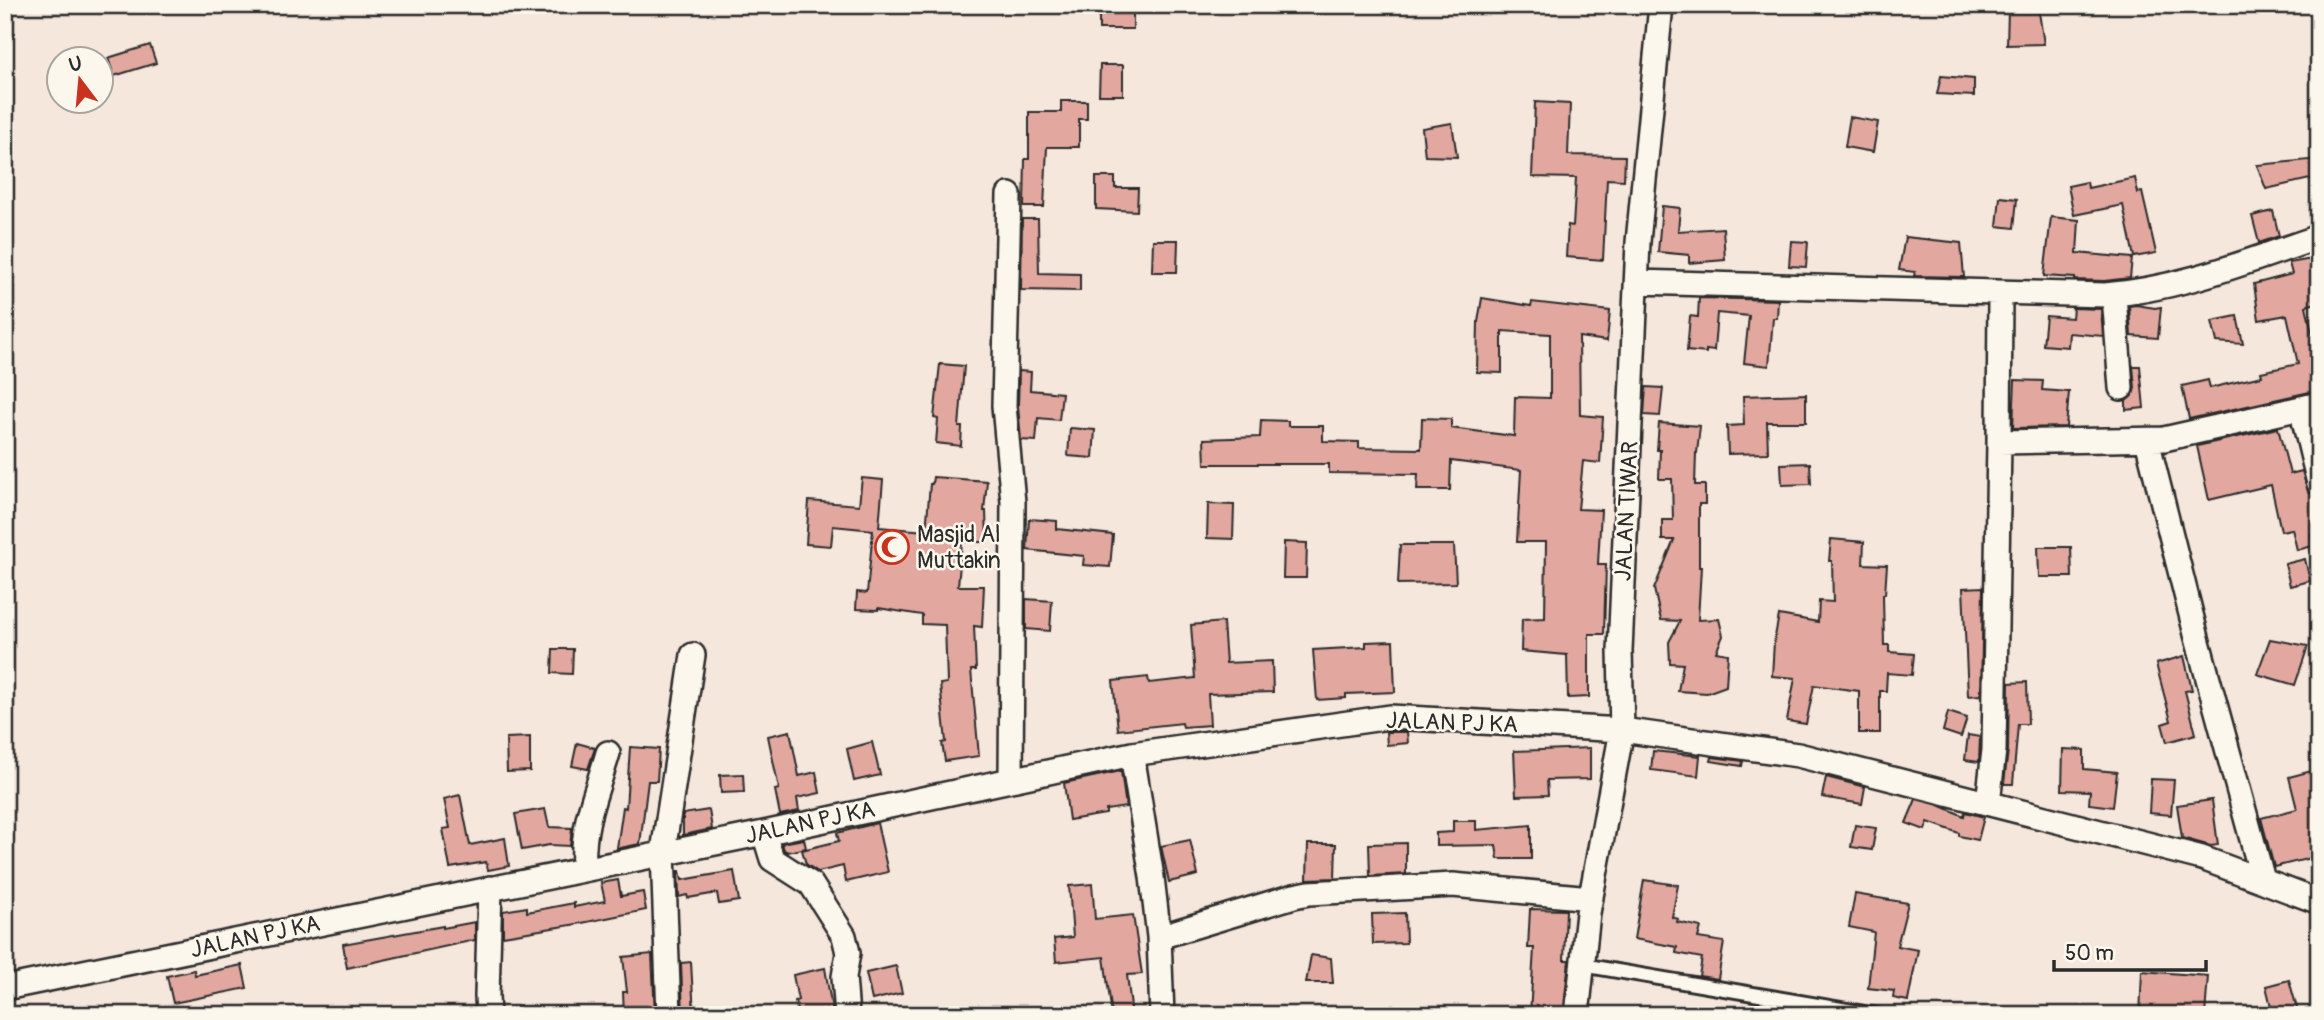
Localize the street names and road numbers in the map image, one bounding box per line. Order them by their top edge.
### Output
street label: JALAN TIWAR [1608,440,1645,582]
street label: JALAN PJ KA [1386,706,1518,739]
street label: JALAN PJ KA [743,795,878,850]
street label: JALAN PJ KA [188,909,323,964]

